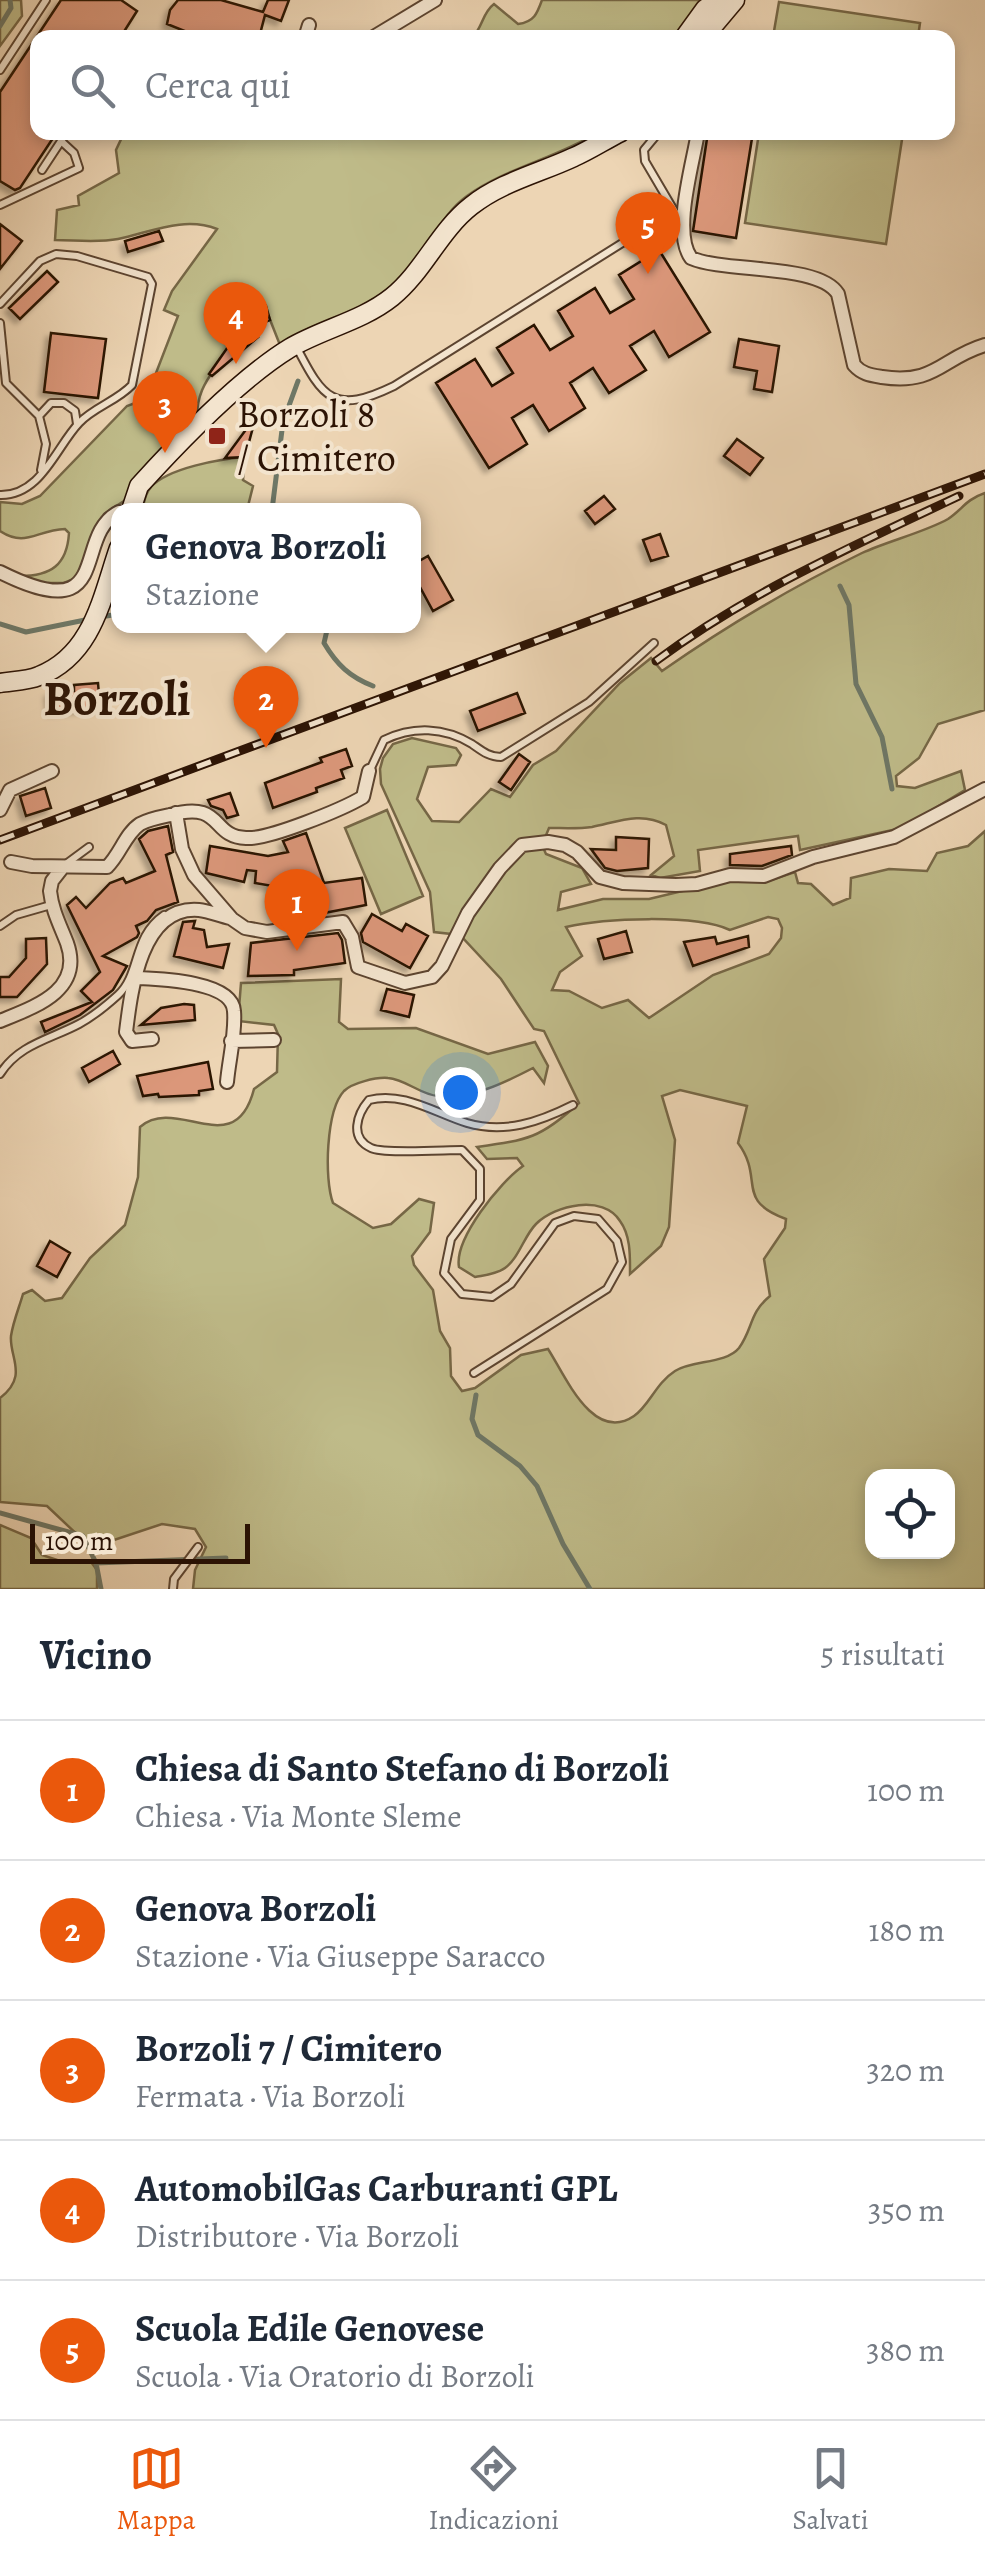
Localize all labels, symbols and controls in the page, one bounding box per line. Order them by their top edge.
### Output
search box [30,30,955,140]
icon: search [65,58,120,113]
text: Cerca qui [145,59,291,111]
pin: 5 [616,192,680,274]
pin: 4 [204,282,268,364]
pin: 3 [132,370,198,453]
place label: Borzoli 8 / Cimitero [237,388,396,484]
marker: Borzoli 8 / Cimitero [206,425,228,447]
popup [111,503,421,633]
text: Genova Borzoli [145,520,387,572]
text: Stazione [145,572,259,616]
district label: Borzoli [43,666,191,732]
pin: 2 [234,666,298,748]
pin: 1 [264,868,330,951]
your location [435,1067,486,1118]
map controls [865,1469,955,1559]
button: locate [865,1469,955,1559]
scale bar [30,1519,250,1564]
text: 100 m [45,1522,113,1560]
text: Vicino [40,1626,152,1683]
text: 5 risultati [821,1632,945,1676]
text: Chiesa di Santo Stefano di Borzoli [135,1742,669,1794]
text: 1 [67,1768,78,1812]
text: 100 m [867,1768,945,1812]
text: Chiesa · Via Monte Sleme [135,1794,462,1838]
text: Genova Borzoli [135,1882,376,1934]
text: 2 [65,1908,80,1952]
text: 180 m [869,1908,945,1952]
text: Stazione · Via Giuseppe Saracco [135,1934,545,1978]
text: Borzoli 7 / Cimitero [135,2022,442,2074]
text: 3 [66,2048,79,2092]
text: 320 m [866,2048,945,2092]
text: Fermata · Via Borzoli [135,2074,406,2118]
text: AutomobilGas Carburanti GPL [135,2162,617,2214]
text: 4 [65,2188,80,2232]
text: 350 m [868,2188,945,2232]
text: Distributore · Via Borzoli [135,2214,460,2258]
text: Scuola Edile Genovese [135,2302,484,2354]
text: 5 [66,2328,79,2372]
text: 380 m [866,2328,945,2372]
text: Scuola · Via Oratorio di Borzoli [135,2354,534,2398]
tab: Mappa [116,2441,196,2539]
tab: Indicazioni [429,2441,559,2539]
tab: Salvati [792,2441,869,2539]

